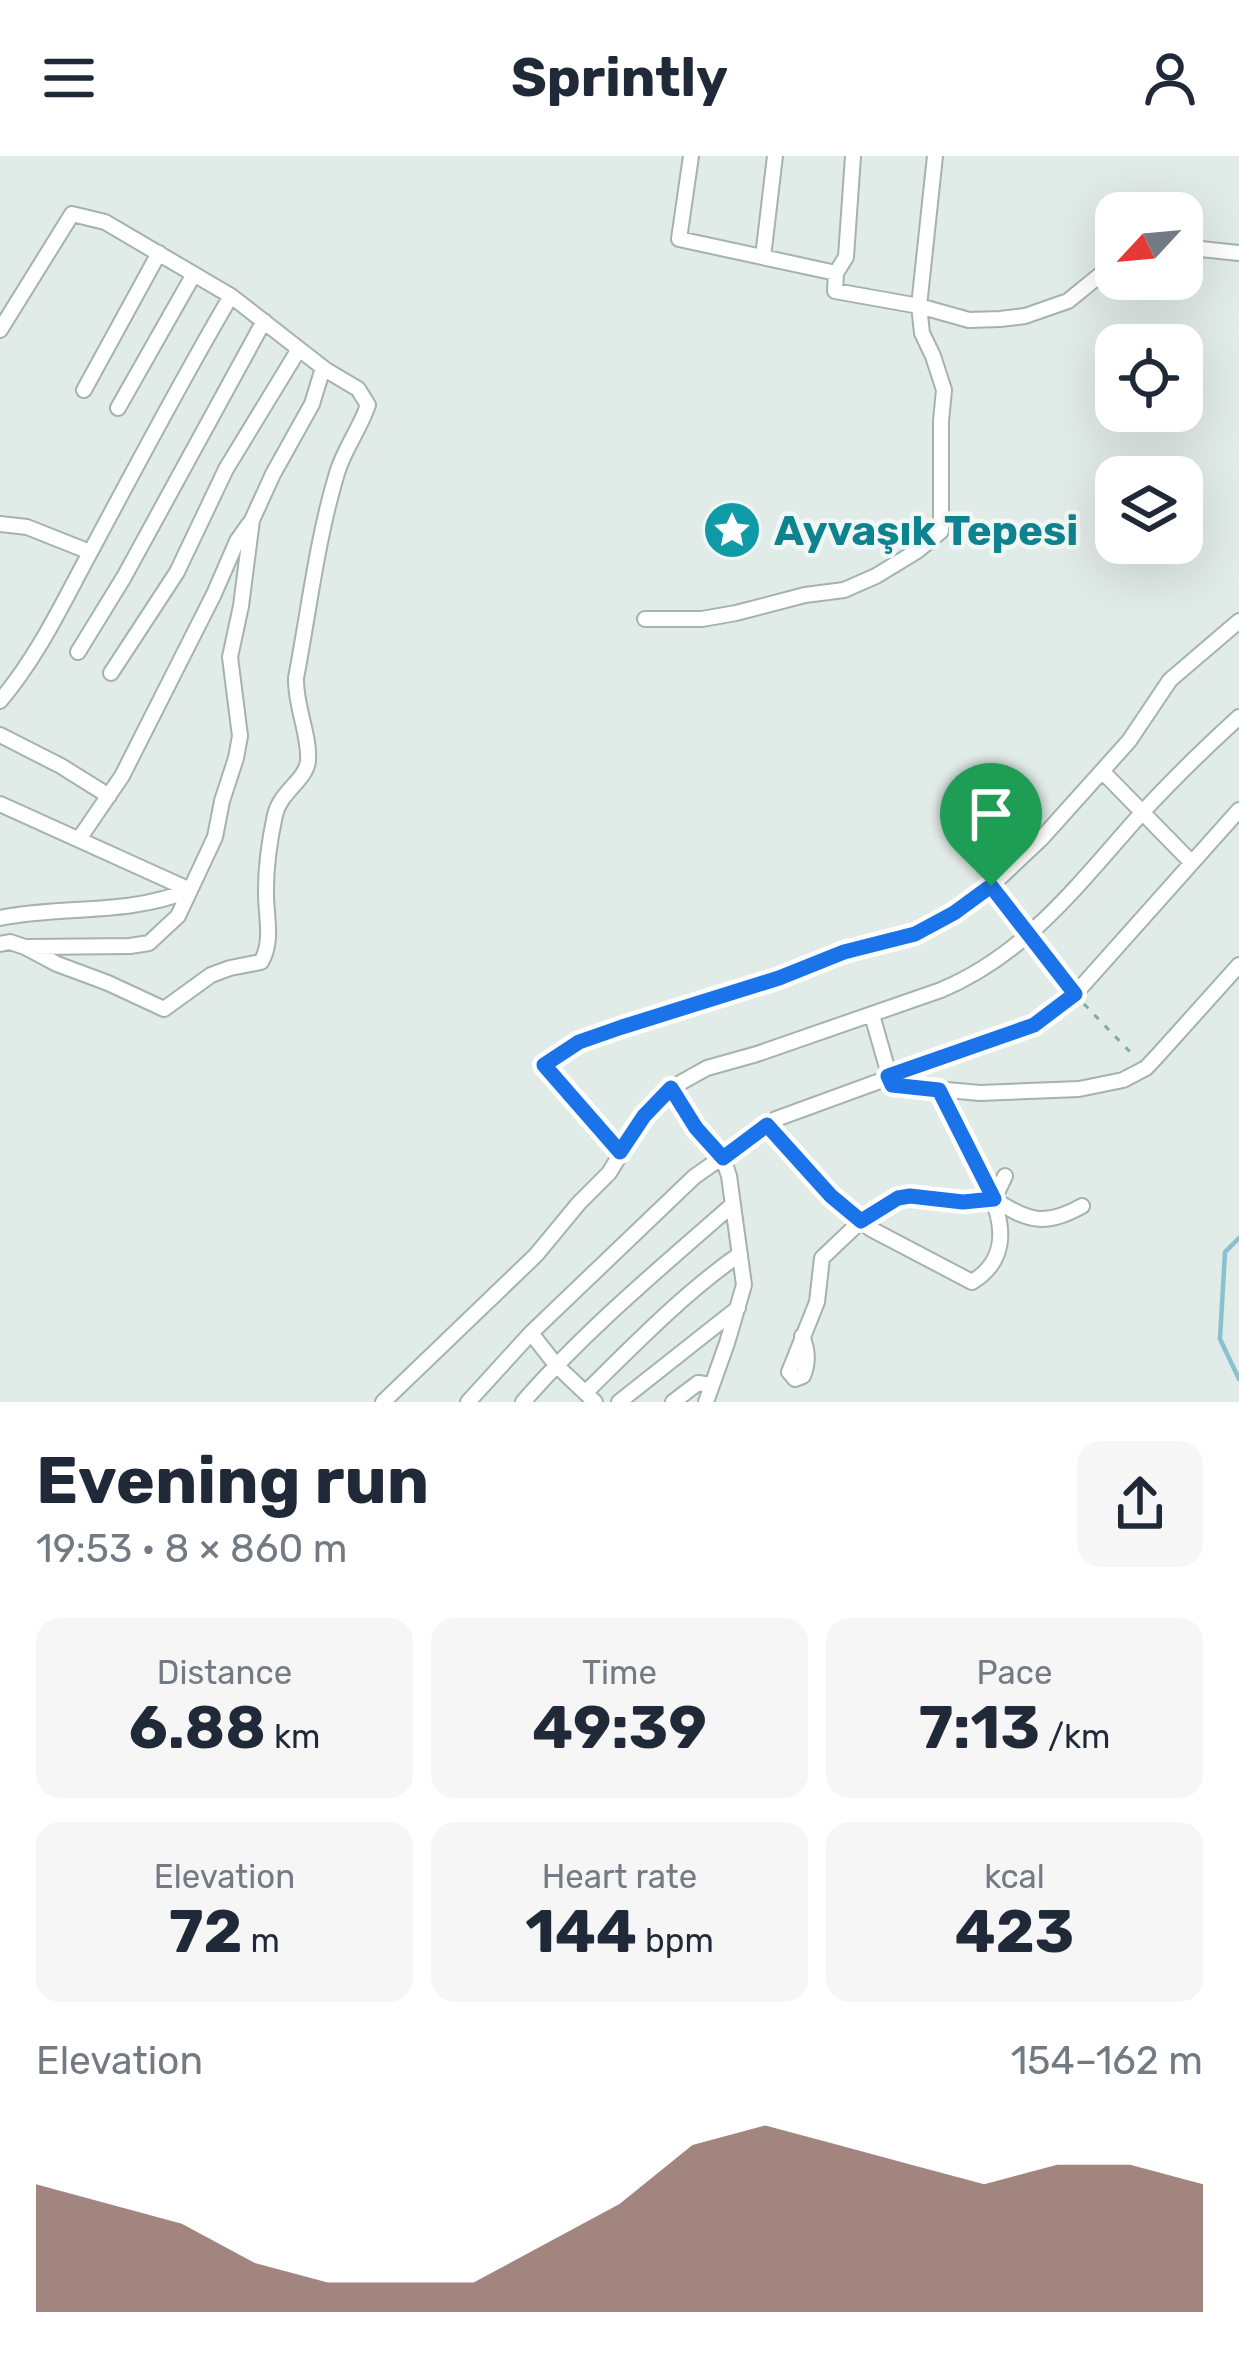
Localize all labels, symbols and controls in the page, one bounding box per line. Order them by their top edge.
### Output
icon: menu [36,45,102,111]
icon: person [1137,45,1203,111]
text: Sprintly [511,46,728,110]
north arrow [1095,192,1203,300]
map controls [1095,192,1203,564]
button: locate [1095,324,1203,432]
button: layers [1095,456,1203,564]
place icon: Ayvaşık Tepesi [701,499,763,561]
place label: Ayvaşık Tepesi [774,506,1078,556]
pin [940,763,1042,886]
icon: arrive [958,781,1024,847]
text: Evening run [36,1441,429,1520]
button: share [1077,1441,1203,1567]
text: 19:53 · 8 × 860 m [36,1526,347,1572]
text: Distance [157,1653,292,1692]
text: Time [582,1653,657,1692]
text: Pace [977,1653,1052,1692]
text: 6.88 [129,1692,266,1763]
text: 49:39 [532,1692,707,1763]
text: 7:13 [919,1692,1040,1763]
text: km [266,1717,320,1756]
text: /km [1040,1717,1110,1756]
text: Elevation [154,1857,295,1896]
text: Heart rate [542,1857,697,1896]
text: kcal [984,1857,1045,1896]
text: 72 [169,1896,242,1967]
text: 144 [525,1896,637,1967]
text: 423 [955,1896,1074,1967]
text: m [242,1921,280,1960]
text: bpm [637,1921,714,1960]
text: Elevation [36,2038,203,2084]
text: 154–162 m [1011,2038,1203,2084]

